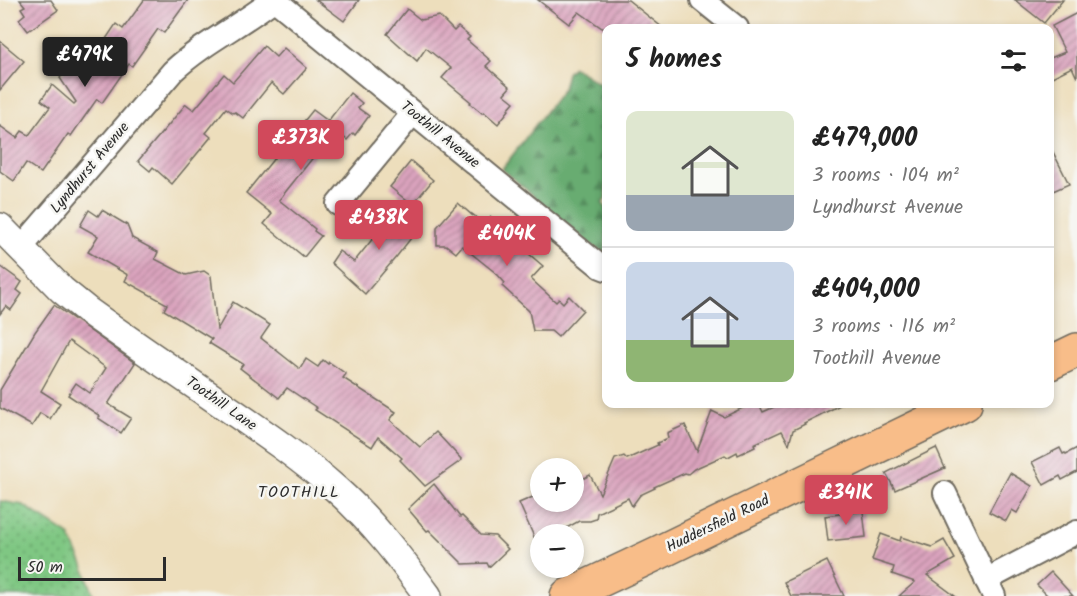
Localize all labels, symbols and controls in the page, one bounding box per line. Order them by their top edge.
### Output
pin: £479K [43,37,127,88]
text: 5 homes [626,39,722,81]
text: £479K [56,40,114,72]
icon: filters [997,44,1030,77]
street label: Toothill Avenue [395,95,485,175]
street label: Lyndhurst Avenue [44,117,136,219]
text: £479,000 [812,118,917,160]
pin: £373K [259,120,343,171]
text: £373K [272,123,330,155]
icon: home [674,135,746,207]
text: 3 rooms · 104 m² [812,160,959,192]
text: Lyndhurst Avenue [812,192,963,224]
pin: £438K [337,200,421,251]
text: £438K [349,203,409,235]
pin: £404K [465,216,549,267]
text: £404K [478,219,536,251]
text: £404,000 [812,269,920,311]
icon: home [674,286,746,358]
text: 3 rooms · 116 m² [812,311,955,343]
text: Toothill Avenue [812,343,941,375]
street label: Toothill Lane [180,371,262,438]
map controls [530,458,584,578]
button: + [530,458,584,512]
pin: £341K [804,475,888,526]
text: £341K [819,478,873,510]
district label: TOOTHILL [258,480,340,505]
street label: Huddersfield Road [662,488,774,559]
button: − [530,524,584,578]
scale bar [18,554,166,582]
text: 50 m [27,555,63,580]

